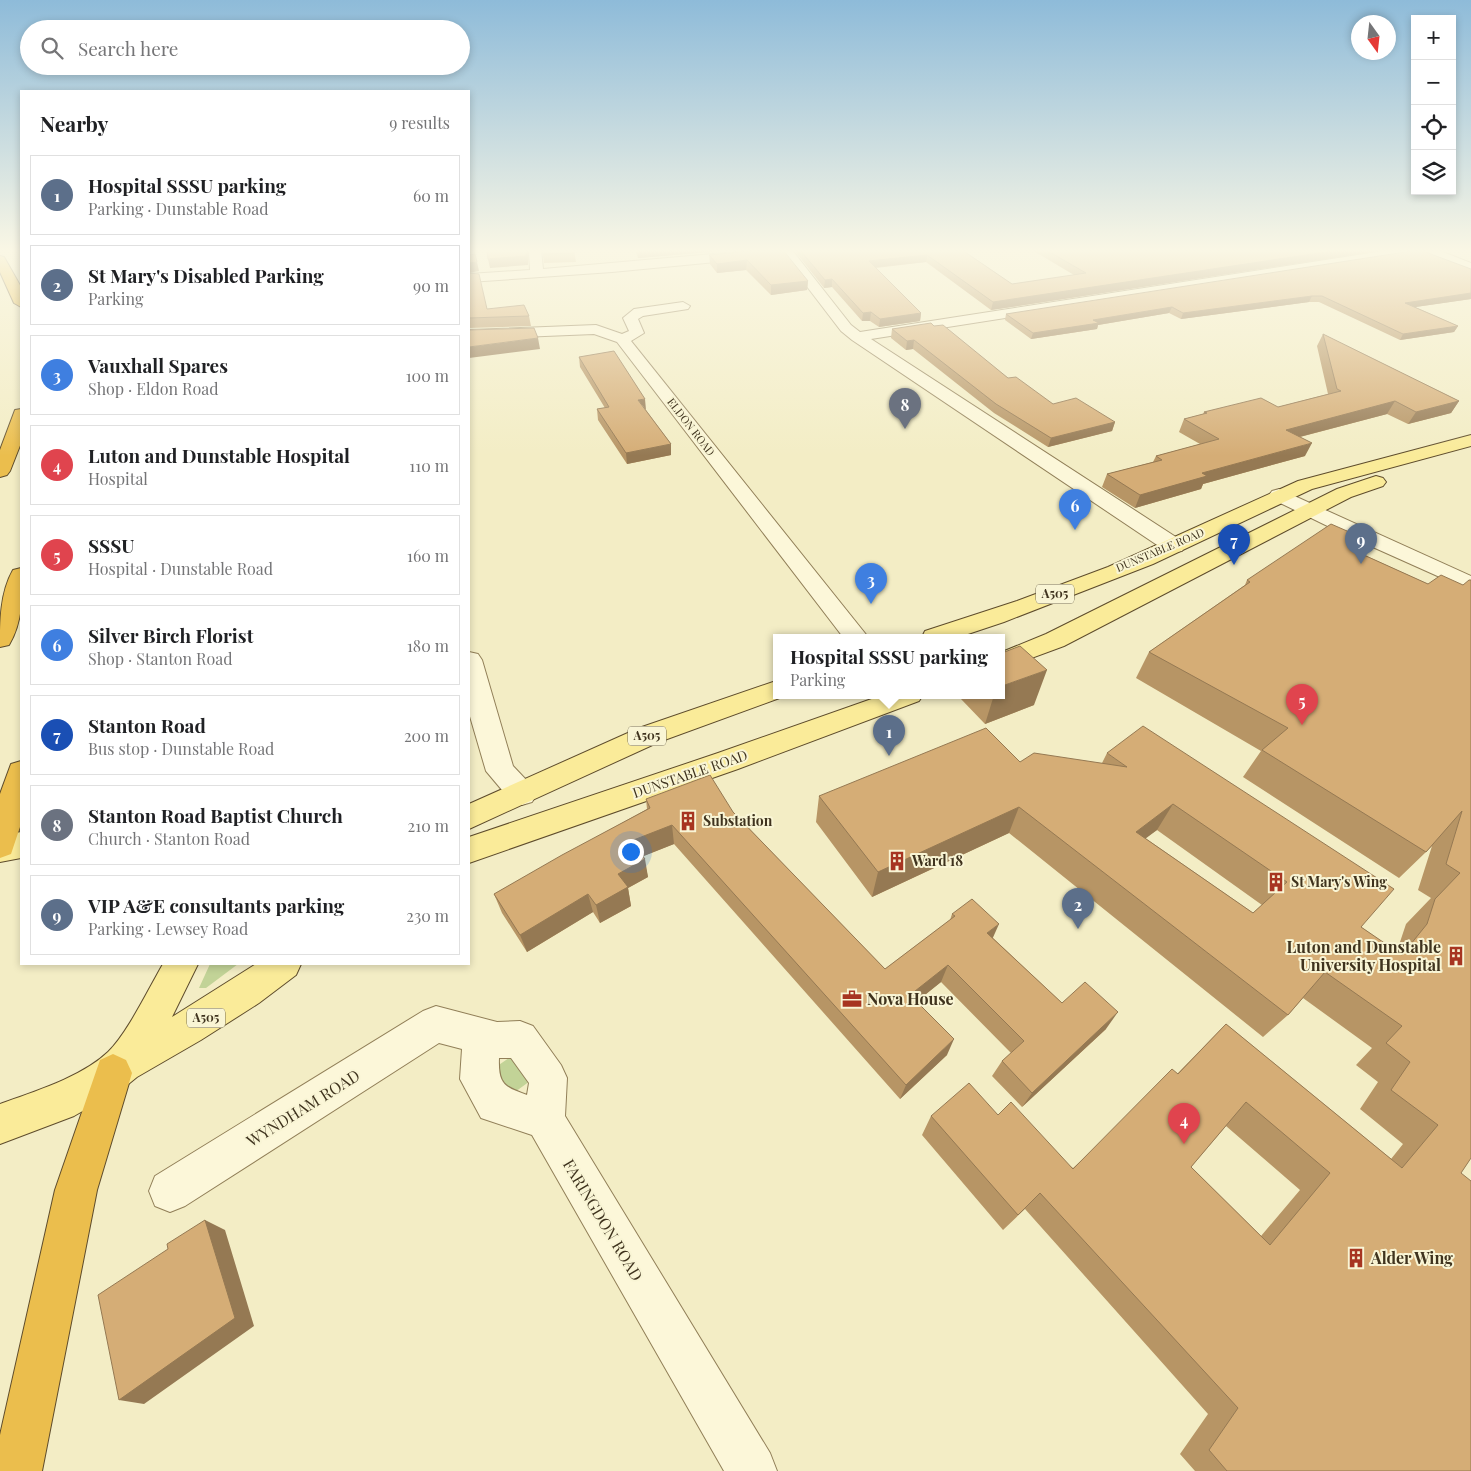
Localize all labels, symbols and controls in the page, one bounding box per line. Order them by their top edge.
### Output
north arrow [1351,15,1396,60]
map controls [1411,15,1456,195]
button: + [1411,15,1456,60]
search box [20,20,470,75]
icon: search [38,34,66,62]
text: Search here [78,35,178,61]
button: − [1411,60,1456,105]
button: locate [1411,105,1456,150]
text: Nearby [40,109,109,137]
text: 9 results [389,112,450,133]
button: layers [1411,150,1456,195]
text: Hospital SSSU parking [88,172,286,198]
text: 1 [54,185,60,206]
text: 60 m [413,185,449,206]
text: Parking · Dunstable Road [88,198,268,219]
text: St Mary's Disabled Parking [88,262,324,288]
text: 2 [53,275,61,296]
text: 90 m [413,275,449,296]
text: Parking [88,288,143,309]
text: Vauxhall Spares [88,352,228,378]
text: 3 [53,365,61,386]
text: 100 m [406,365,449,386]
text: Shop · Eldon Road [88,378,218,399]
pin: 8 [889,388,921,429]
street label: ELDON ROAD [664,395,719,459]
text: Luton and Dunstable Hospital [88,442,350,468]
text: 4 [53,455,61,476]
text: 110 m [409,455,449,476]
text: Hospital [88,468,148,489]
pin: 6 [1059,489,1091,530]
pin: 9 [1345,523,1377,564]
street label: DUNSTABLE ROAD [1113,524,1206,575]
pin: 7 [1218,524,1250,565]
text: SSSU [88,532,134,558]
text: 5 [53,545,61,566]
text: 160 m [407,545,449,566]
text: Hospital · Dunstable Road [88,558,273,579]
pin: 3 [855,563,887,604]
road number: A505 [1036,584,1074,604]
text: Silver Birch Florist [88,622,253,648]
popup [773,634,1005,699]
text: 6 [53,635,61,656]
text: 180 m [407,635,449,656]
text: Hospital SSSU parking [790,643,988,669]
text: Shop · Stanton Road [88,648,233,669]
text: Parking [790,669,845,690]
pin: 5 [1286,684,1318,725]
text: Stanton Road [88,712,206,738]
pin: 1 [873,715,905,756]
text: 7 [53,725,61,746]
text: 200 m [404,725,449,746]
road number: A505 [628,726,666,746]
text: Bus stop · Dunstable Road [88,738,274,759]
street label: DUNSTABLE ROAD [630,745,750,802]
text: Stanton Road Baptist Church [88,802,343,828]
building icon: Substation [677,810,699,832]
place label: Substation [703,811,773,830]
text: 8 [53,815,61,836]
text: 210 m [408,815,449,836]
text: Church · Stanton Road [88,828,250,849]
your location [618,839,644,865]
building icon: Ward 18 [886,850,908,872]
place label: Ward 18 [911,851,963,870]
building icon: St Mary's Wing [1265,871,1287,893]
place label: St Mary's Wing [1291,872,1387,891]
pin: 2 [1062,888,1094,929]
text: VIP A&E consultants parking [88,892,344,918]
text: 9 [53,905,61,926]
text: 230 m [406,905,449,926]
text: Parking · Lewsey Road [88,918,248,939]
place label: Luton and Dunstable University Hospital [1287,936,1441,975]
building icon: Luton and Dunstable University Hospital [1445,945,1467,967]
office icon: Nova House [841,988,863,1010]
place label: Nova House [867,988,954,1009]
road number: A505 [187,1008,225,1028]
street label: WYNDHAM ROAD [241,1064,363,1151]
pin: 4 [1168,1103,1200,1144]
street label: FARINGDON ROAD [559,1155,648,1284]
building icon: Alder Wing [1345,1247,1367,1269]
place label: Alder Wing [1370,1247,1453,1268]

